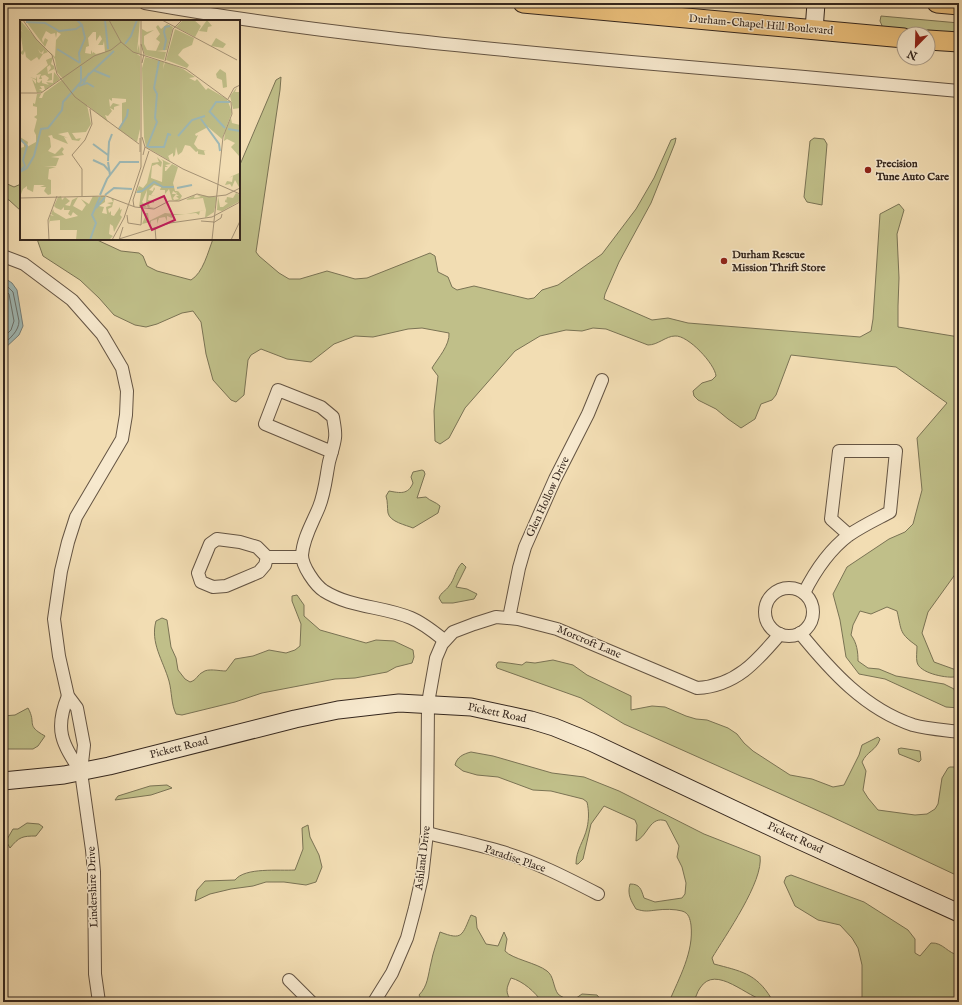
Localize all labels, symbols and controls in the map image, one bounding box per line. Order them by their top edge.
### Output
street label: Durham-Chapel Hill Boulevard [688,12,834,38]
inset map [20,20,240,240]
north arrow [896,26,936,66]
text: N [905,46,921,63]
place label: Precision Tune Auto Care [875,157,949,184]
marker: Precision Tune Auto Care [863,165,873,175]
place label: Durham Rescue Mission Thrift Store [732,248,826,275]
marker: Durham Rescue Mission Thrift Store [719,256,729,266]
street label: Glen Hollow Drive [523,455,573,539]
street label: Morcroft Lane [555,622,623,662]
street label: Pickett Road [466,700,528,726]
street label: Pickett Road [148,734,210,762]
street label: Pickett Road [765,819,825,857]
street label: Ashland Drive [412,825,434,892]
street label: Paradise Place [483,842,547,876]
street label: Lindershire Drive [85,846,101,928]

